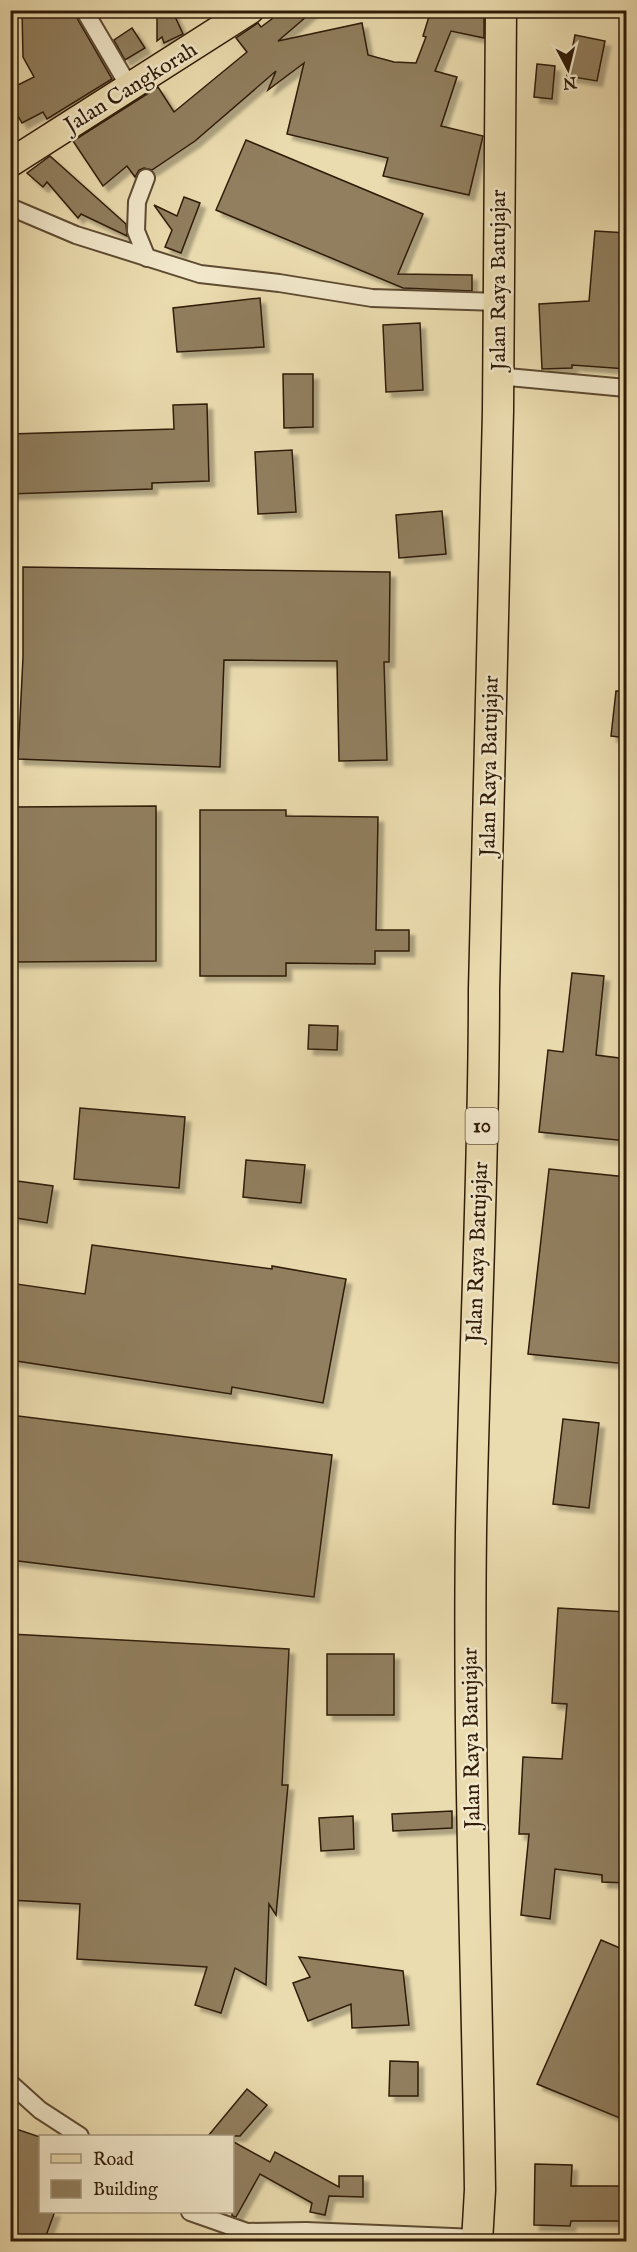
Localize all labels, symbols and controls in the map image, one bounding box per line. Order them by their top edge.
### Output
street label: Jalan Cangkorah [57,36,203,142]
north arrow [538,39,598,99]
text: N [561,71,579,93]
street label: Jalan Raya Batujajar [485,189,513,374]
street label: Jalan Raya Batujajar [474,675,506,860]
road number: 10 [466,1108,498,1144]
street label: Jalan Raya Batujajar [461,1161,495,1346]
street label: Jalan Raya Batujajar [456,1647,488,1832]
legend [39,2135,234,2213]
text: Road [93,2149,134,2172]
text: Building [93,2179,158,2202]

